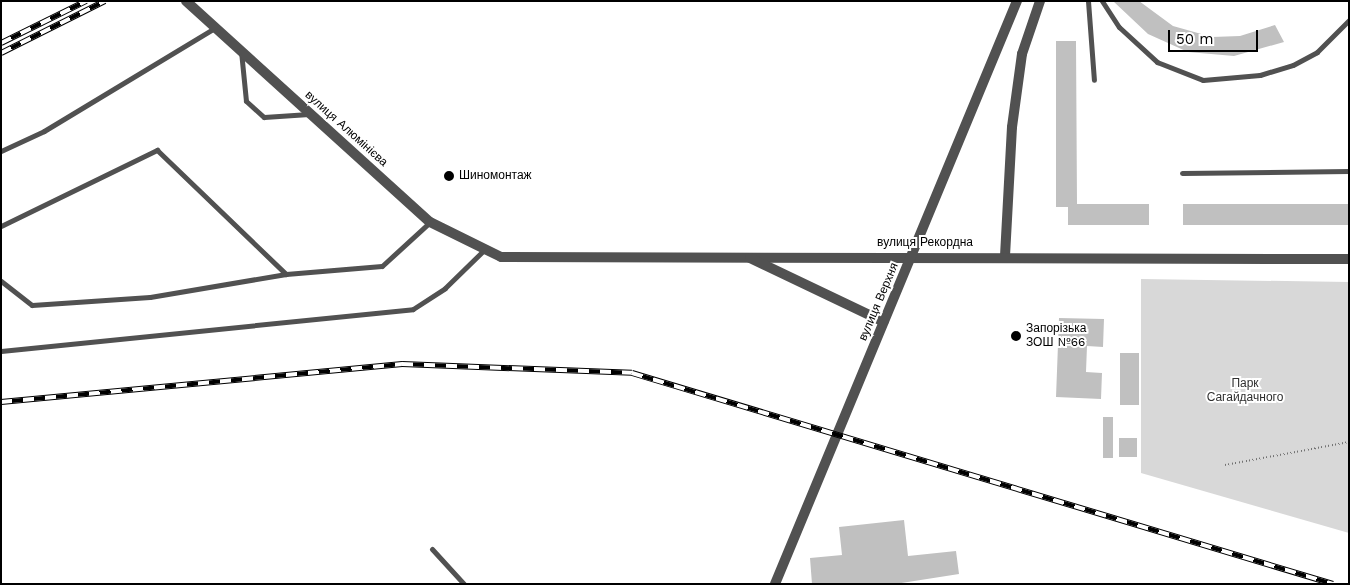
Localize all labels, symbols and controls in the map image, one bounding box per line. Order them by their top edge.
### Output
scale bar [1170,20,1260,52]
text: 50 m [1176,30,1213,48]
street label: вулиця Алюмінієва [302,88,390,170]
place label: Шиномонтаж [459,169,532,183]
marker: Шиномонтаж [443,170,455,182]
street label: вулиця Рекордна [877,236,973,250]
street label: вулиця Верхня [856,261,902,343]
place label: Запорізька ЗОШ №66 [1026,322,1086,350]
marker: Запорізька ЗОШ №66 [1010,330,1022,342]
park label: Парк Сагайдачного [1207,377,1283,405]

